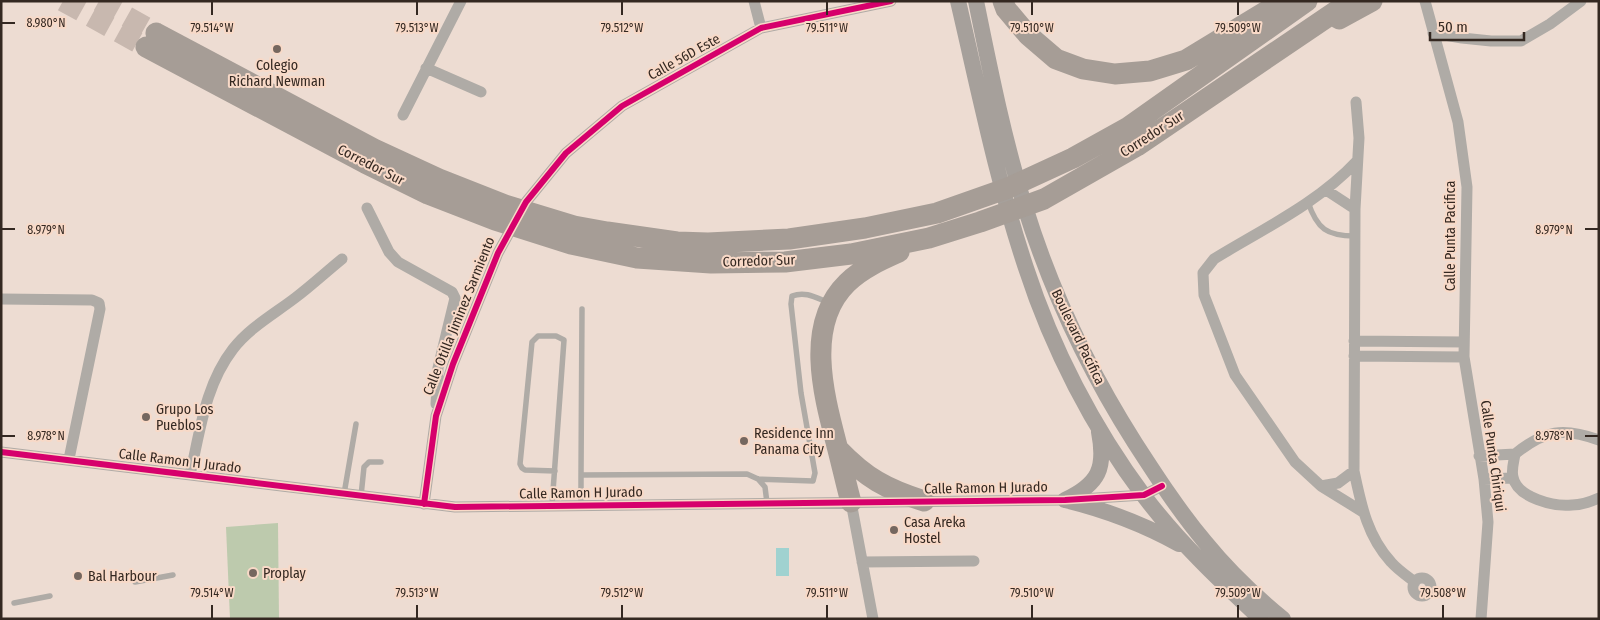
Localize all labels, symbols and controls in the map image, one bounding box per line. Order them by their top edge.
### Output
scale bar [1430,10,1524,42]
text: 8.980°N [26,16,66,30]
text: 50 m [1438,18,1468,36]
text: 79.514°W [190,21,234,35]
text: 79.513°W [396,21,438,35]
text: 79.512°W [601,21,643,35]
text: 79.511°W [806,21,848,35]
text: 79.510°W [1010,21,1054,35]
text: 79.509°W [1215,21,1261,35]
street label: Calle 56D Este [645,30,723,84]
marker: Colegio Richard Newman [271,43,283,55]
place label: Colegio Richard Newman [229,57,325,90]
street label: Corredor Sur [1117,107,1187,161]
street label: Corredor Sur [335,141,407,189]
street label: Calle Punta Pacifica [1442,181,1459,291]
text: 8.979°N [27,223,65,237]
text: 8.979°N [1535,223,1573,237]
street label: Calle Otilla Jiminez Sarmiento [419,234,499,398]
street label: Corredor Sur [722,251,796,271]
street label: Boulevard Pacífica [1048,287,1108,388]
street label: Calle Punta Chiriqui [1477,399,1509,513]
place label: Grupo Los Pueblos [156,401,214,434]
marker: Grupo Los Pueblos [140,411,152,423]
place label: Residence Inn Panama City [754,425,834,458]
text: 8.978°N [27,429,65,443]
text: 8.978°N [1535,429,1573,443]
marker: Residence Inn Panama City [738,435,750,447]
street label: Calle Ramon H Jurado [118,445,242,477]
street label: Calle Ramon H Jurado [924,478,1048,498]
street label: Calle Ramon H Jurado [519,483,643,503]
place label: Casa Areka Hostel [904,514,966,547]
marker: Casa Areka Hostel [888,524,900,536]
place label: Proplay [263,565,307,582]
marker: Proplay [247,567,259,579]
place label: Bal Harbour [88,568,157,585]
marker: Bal Harbour [72,570,84,582]
text: 79.514°W [190,586,234,600]
text: 79.513°W [396,586,438,600]
text: 79.512°W [601,586,643,600]
text: 79.511°W [806,586,848,600]
text: 79.510°W [1010,586,1054,600]
text: 79.509°W [1215,586,1261,600]
text: 79.508°W [1420,586,1466,600]

